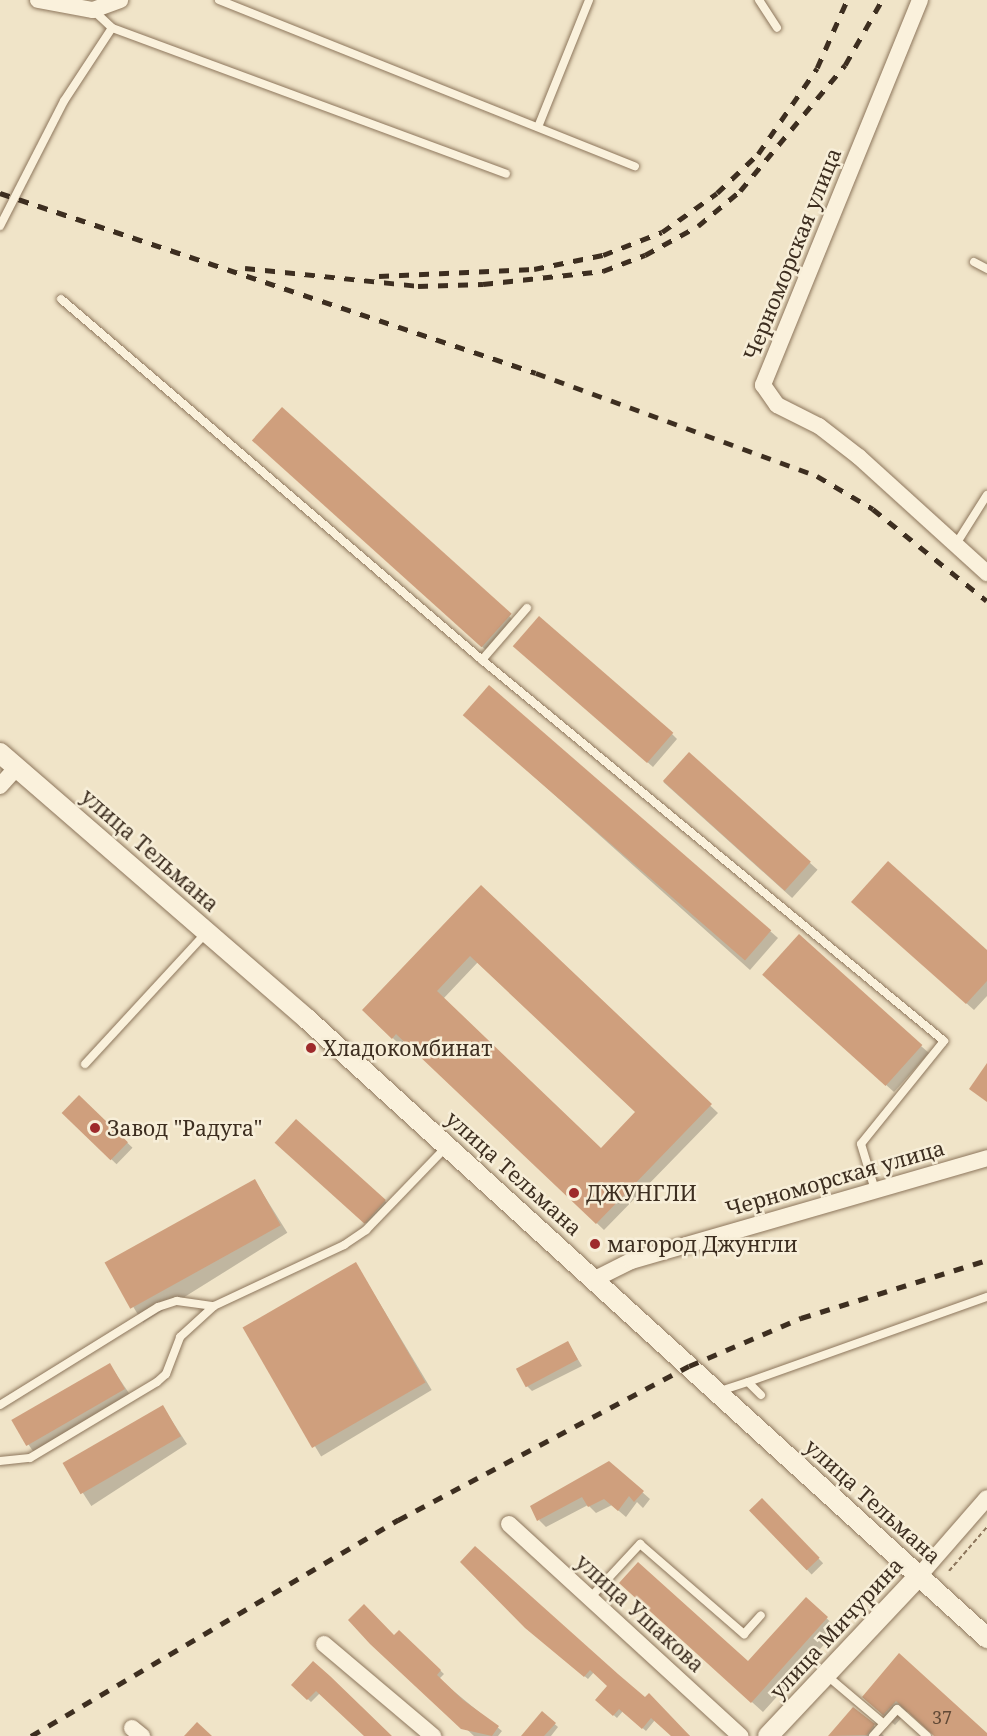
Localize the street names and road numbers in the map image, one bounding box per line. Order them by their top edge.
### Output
street label: Черноморская улица [738,144,846,364]
street label: улица Тельмана [76,783,224,917]
street label: улица Тельмана [441,1105,587,1241]
street label: Черноморская улица [723,1135,947,1221]
street label: улица Тельмана [800,1433,946,1569]
street label: улица Ушакова [571,1549,709,1677]
street label: улица Мичурина [764,1552,908,1704]

